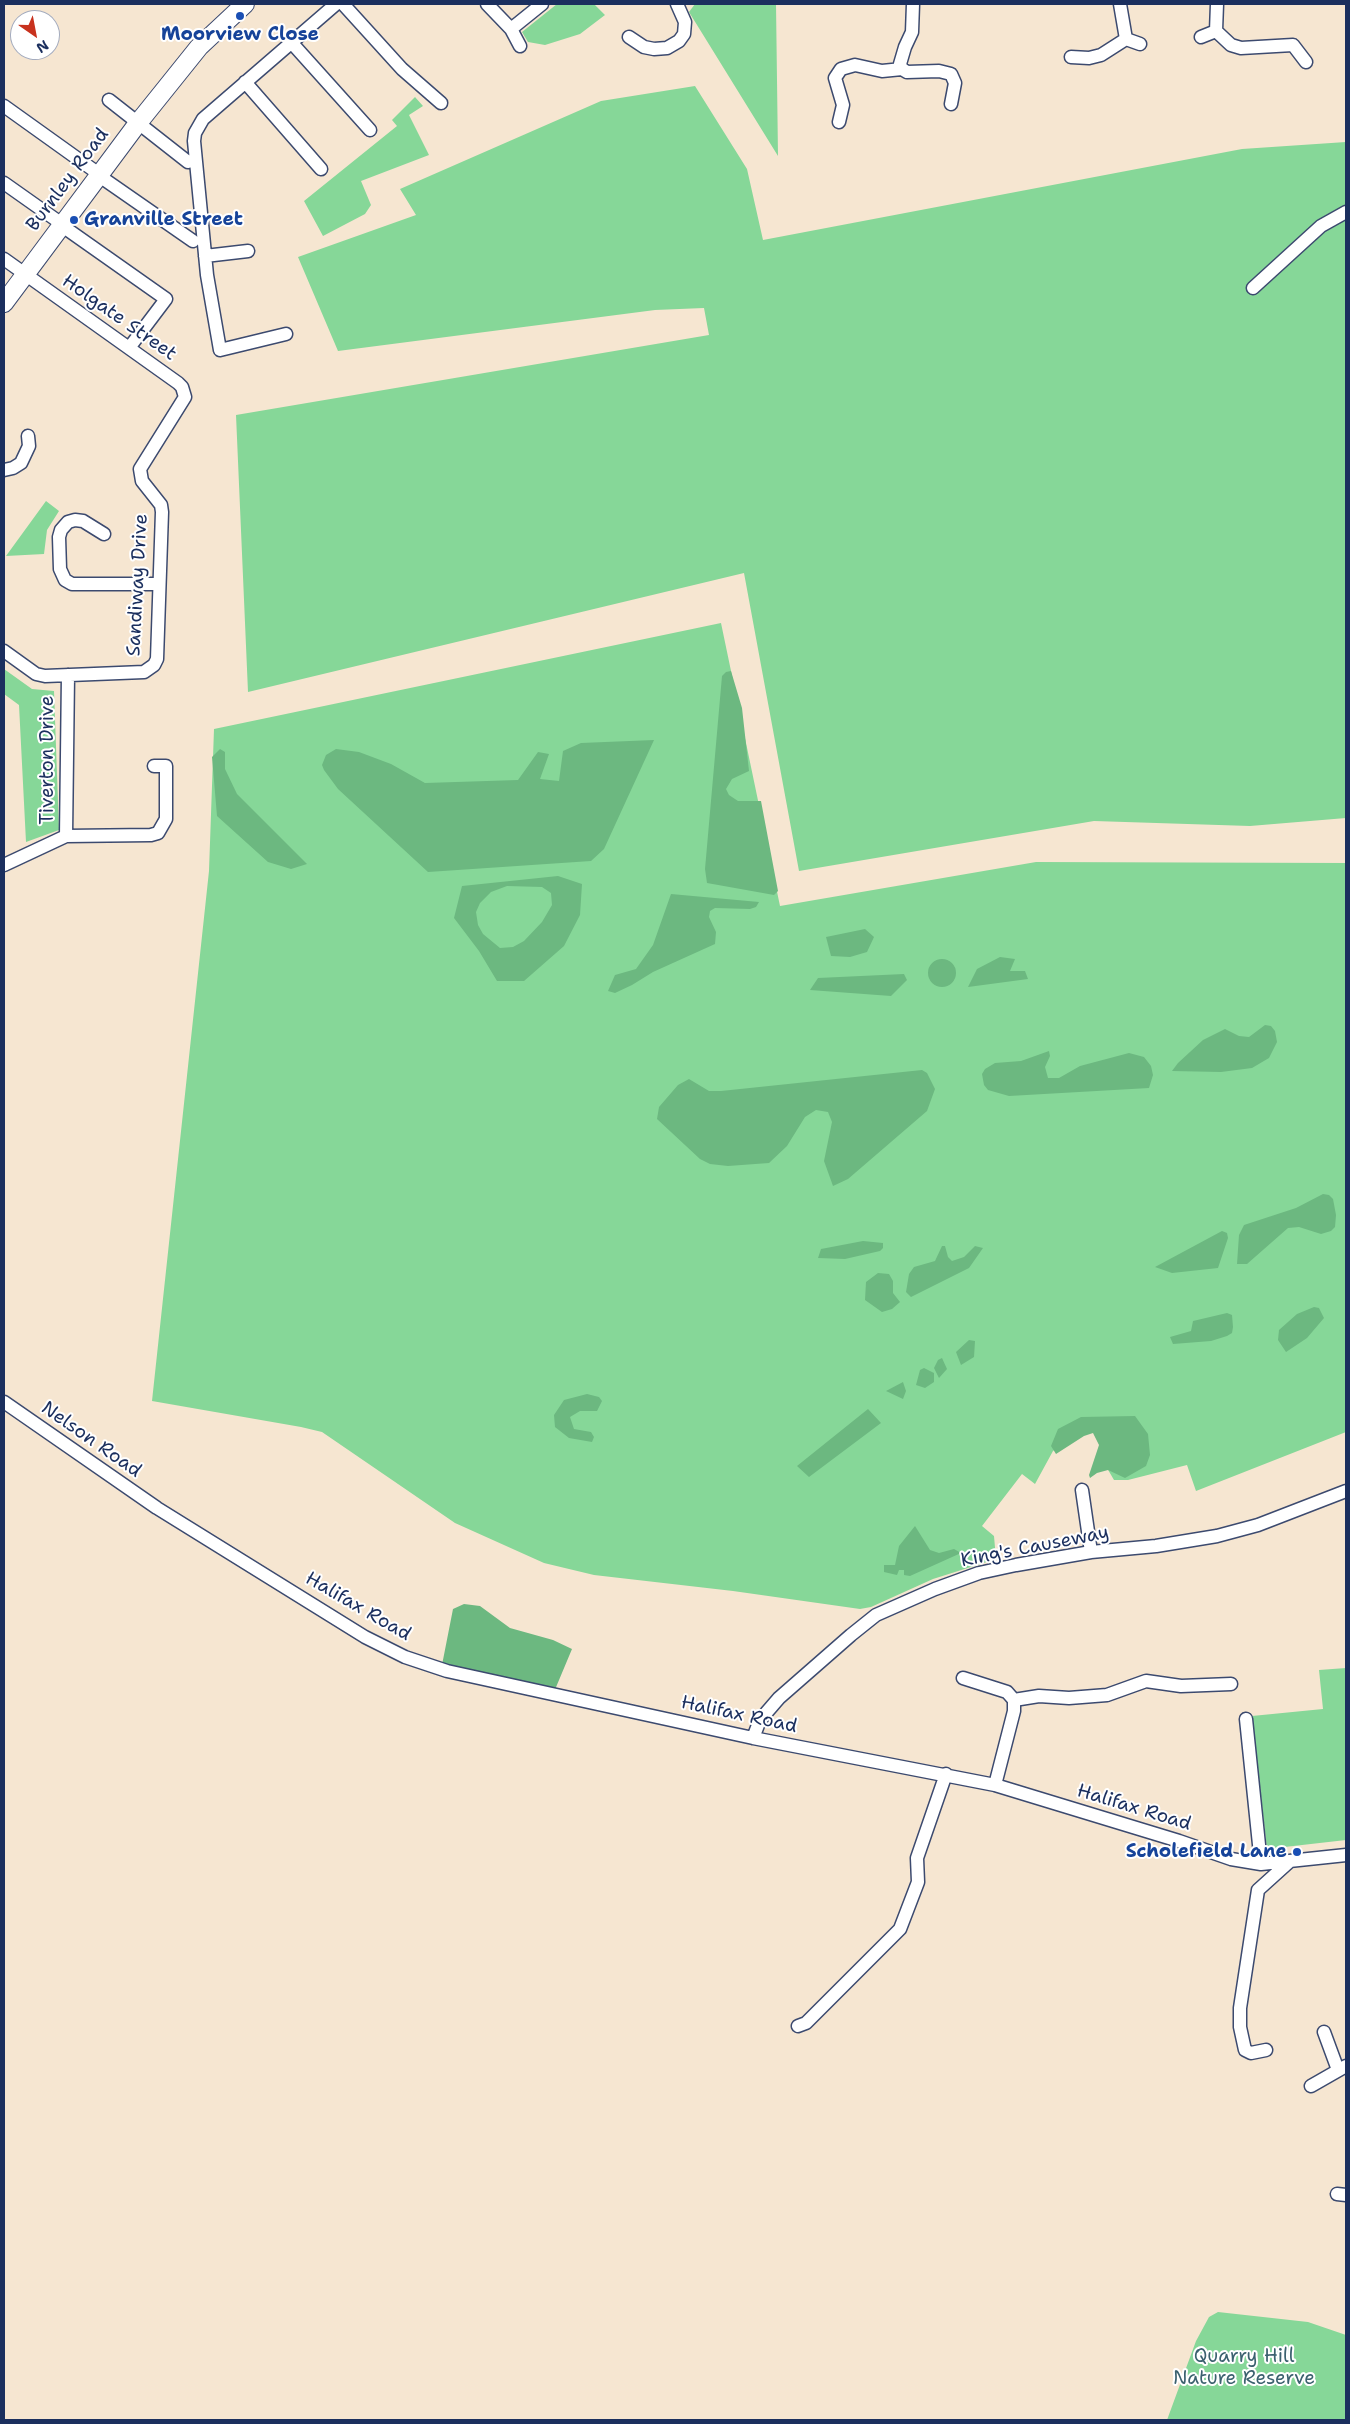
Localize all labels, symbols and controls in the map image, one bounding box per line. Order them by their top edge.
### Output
north arrow [10,10,60,60]
marker: Moorview Close [234,10,246,22]
place label: Moorview Close [161,24,319,46]
text: N [33,36,52,57]
street label: Burnley Road [22,124,114,236]
place label: Granville Street [84,209,243,231]
marker: Granville Street [68,214,80,226]
street label: Holgate Street [57,270,181,366]
street label: Sandiway Drive [123,513,153,657]
street label: Tiverton Drive [37,695,59,825]
street label: Nelson Road [37,1397,145,1483]
street label: King's Causeway [959,1521,1111,1573]
street label: Halifax Road [301,1568,415,1646]
street label: Halifax Road [679,1692,799,1738]
street label: Halifax Road [1074,1780,1194,1836]
place label: Scholefield Lane [1126,1841,1287,1863]
marker: Scholefield Lane [1291,1846,1303,1858]
park label: Quarry Hill Nature Reserve [1173,2346,1315,2390]

